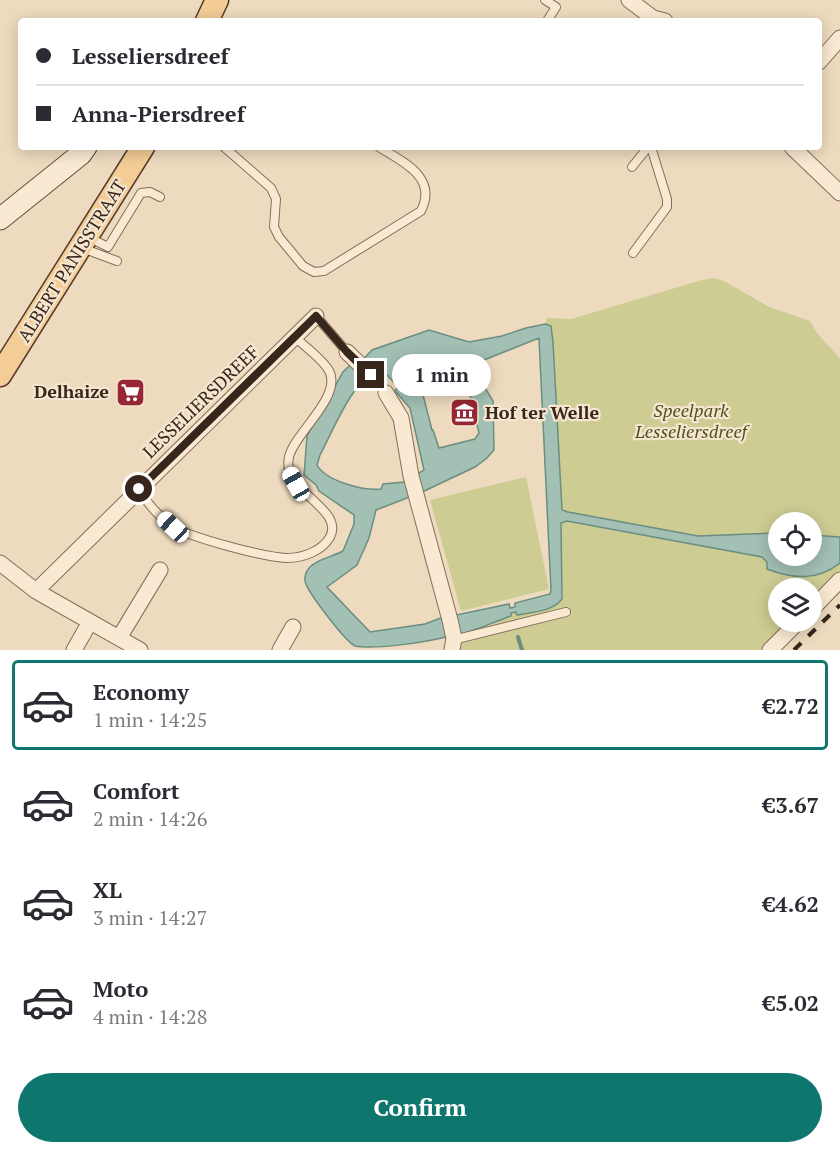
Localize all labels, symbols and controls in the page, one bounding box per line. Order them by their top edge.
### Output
text: Lesseliersdreef [72,41,229,70]
text: Anna-Piersdreef [72,99,245,128]
street label: ALBERT PANISSTRAAT [11,175,131,346]
street label: LESSELIERSDREEF [137,340,264,463]
callout: 1 min [392,354,491,396]
route end [357,361,384,388]
text: 1 min [414,361,469,388]
supermarket icon: Delhaize [114,376,146,408]
place label: Delhaize [34,379,109,403]
museum icon: Hof ter Welle [448,397,480,429]
park label: Speelpark Lesseliersdreef [634,398,751,443]
place label: Hof ter Welle [485,400,599,424]
car [279,464,313,504]
route start [125,475,152,502]
car [154,508,192,546]
map controls [768,512,822,632]
button: locate [768,512,822,566]
button: layers [768,578,822,632]
text: Economy [93,677,189,706]
icon: car [21,678,75,732]
text: €2.72 [763,691,819,720]
text: 1 min · 14:25 [93,706,207,733]
text: Comfort [93,776,179,805]
icon: car [21,777,75,831]
text: €3.67 [763,790,819,819]
text: 2 min · 14:26 [93,805,207,832]
text: XL [93,875,122,904]
icon: car [21,876,75,930]
text: €4.62 [763,889,819,918]
text: 3 min · 14:27 [93,904,207,931]
text: Moto [93,974,148,1003]
icon: car [21,975,75,1029]
text: €5.02 [763,988,819,1017]
text: 4 min · 14:28 [93,1003,207,1030]
button: Confirm [18,1073,822,1142]

